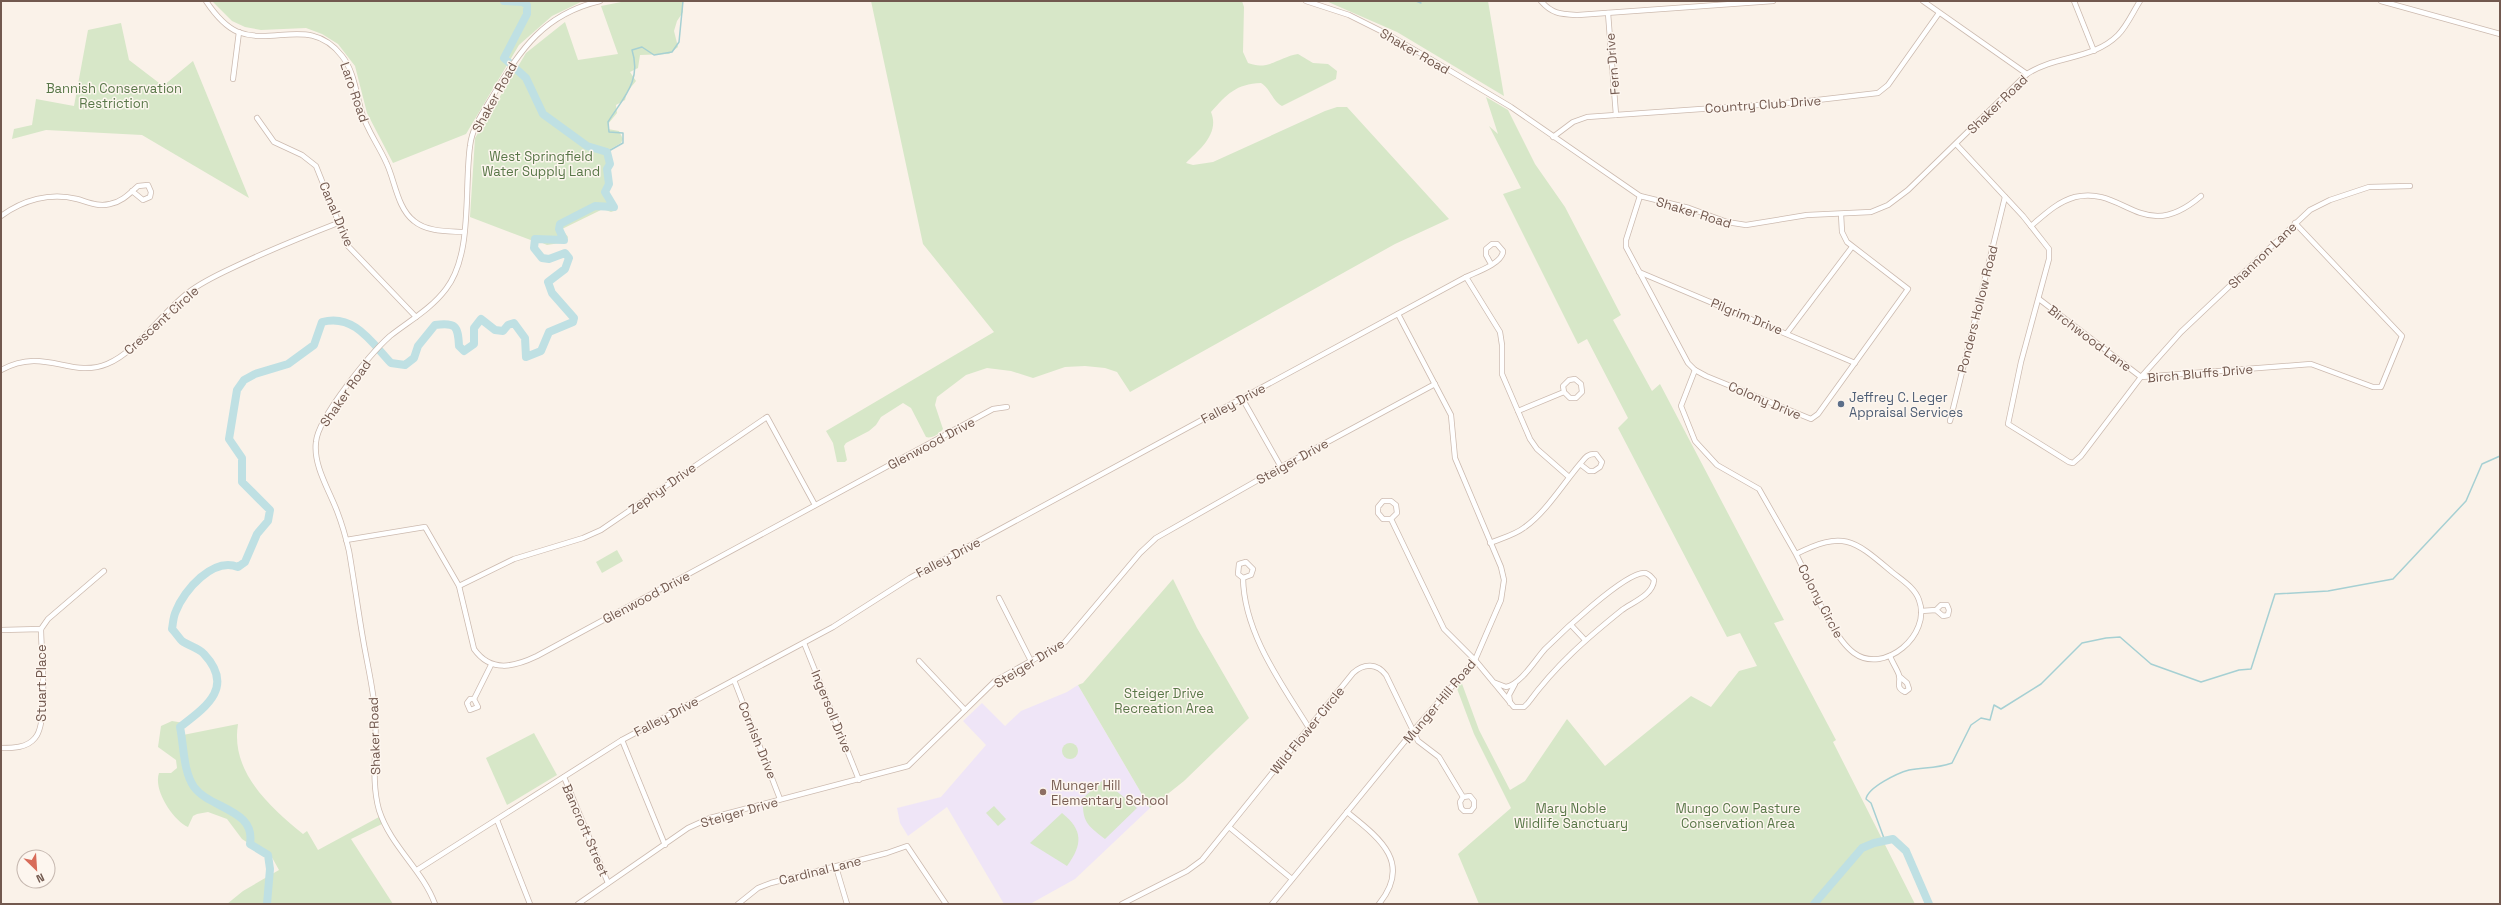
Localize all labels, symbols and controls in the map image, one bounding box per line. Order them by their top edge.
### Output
street label: Shaker Road [1377,25,1453,78]
street label: Fern Drive [1601,32,1624,96]
street label: Shaker Road [468,59,521,135]
street label: Laro Road [336,60,373,124]
street label: Shaker Road [1963,71,2031,138]
park label: Bannish Conservation Restriction [46,80,182,112]
street label: Country Club Drive [1704,92,1822,117]
park label: West Springfield Water Supply Land [482,148,600,180]
street label: Canal Drive [315,179,358,249]
street label: Shaker Road [1654,193,1734,232]
street label: Shannon Lane [2224,218,2300,292]
street label: Ponders Hollow Road [1953,243,2002,375]
street label: Crescent Circle [120,282,202,358]
street label: Pilgrim Drive [1708,294,1785,339]
street label: Birchwood Lane [2044,301,2135,375]
street label: Shaker Road [316,356,375,430]
street label: Birch Bluffs Drive [2146,360,2254,387]
street label: Colony Drive [1726,377,1804,424]
street label: Falley Drive [1198,379,1269,428]
place label: Jeffrey C. Leger Appraisal Services [1849,389,1963,421]
marker: Jeffrey C. Leger Appraisal Services [1836,399,1846,409]
street label: Glenwood Drive [885,413,978,474]
street label: Steiger Drive [1253,435,1331,488]
street label: Zephyr Drive [625,459,699,518]
street label: Falley Drive [913,533,984,582]
street label: Colony Circle [1794,561,1847,641]
street label: Glenwood Drive [600,567,693,628]
street label: Steiger Drive [991,635,1068,692]
street label: Stuart Place [33,644,50,722]
street label: Munger Hill Road [1399,656,1480,747]
street label: Ingersoll Drive [807,667,856,755]
street label: Wild Flower Circle [1267,683,1348,778]
park label: Steiger Drive Recreation Area [1114,685,1214,717]
street label: Falley Drive [631,692,702,741]
street label: Shaker Road [365,697,384,775]
street label: Cornish Drive [734,699,781,781]
place label: Munger Hill Elementary School [1051,777,1168,809]
street label: Bancroft Street [558,781,613,879]
marker: Munger Hill Elementary School [1038,787,1048,797]
street label: Steiger Drive [698,793,780,832]
park label: Mary Noble Wildlife Sanctuary [1514,800,1628,832]
park label: Mungo Cow Pasture Conservation Area [1676,800,1801,832]
north arrow [16,849,56,889]
street label: Cardinal Lane [777,852,863,889]
text: N [34,870,47,886]

